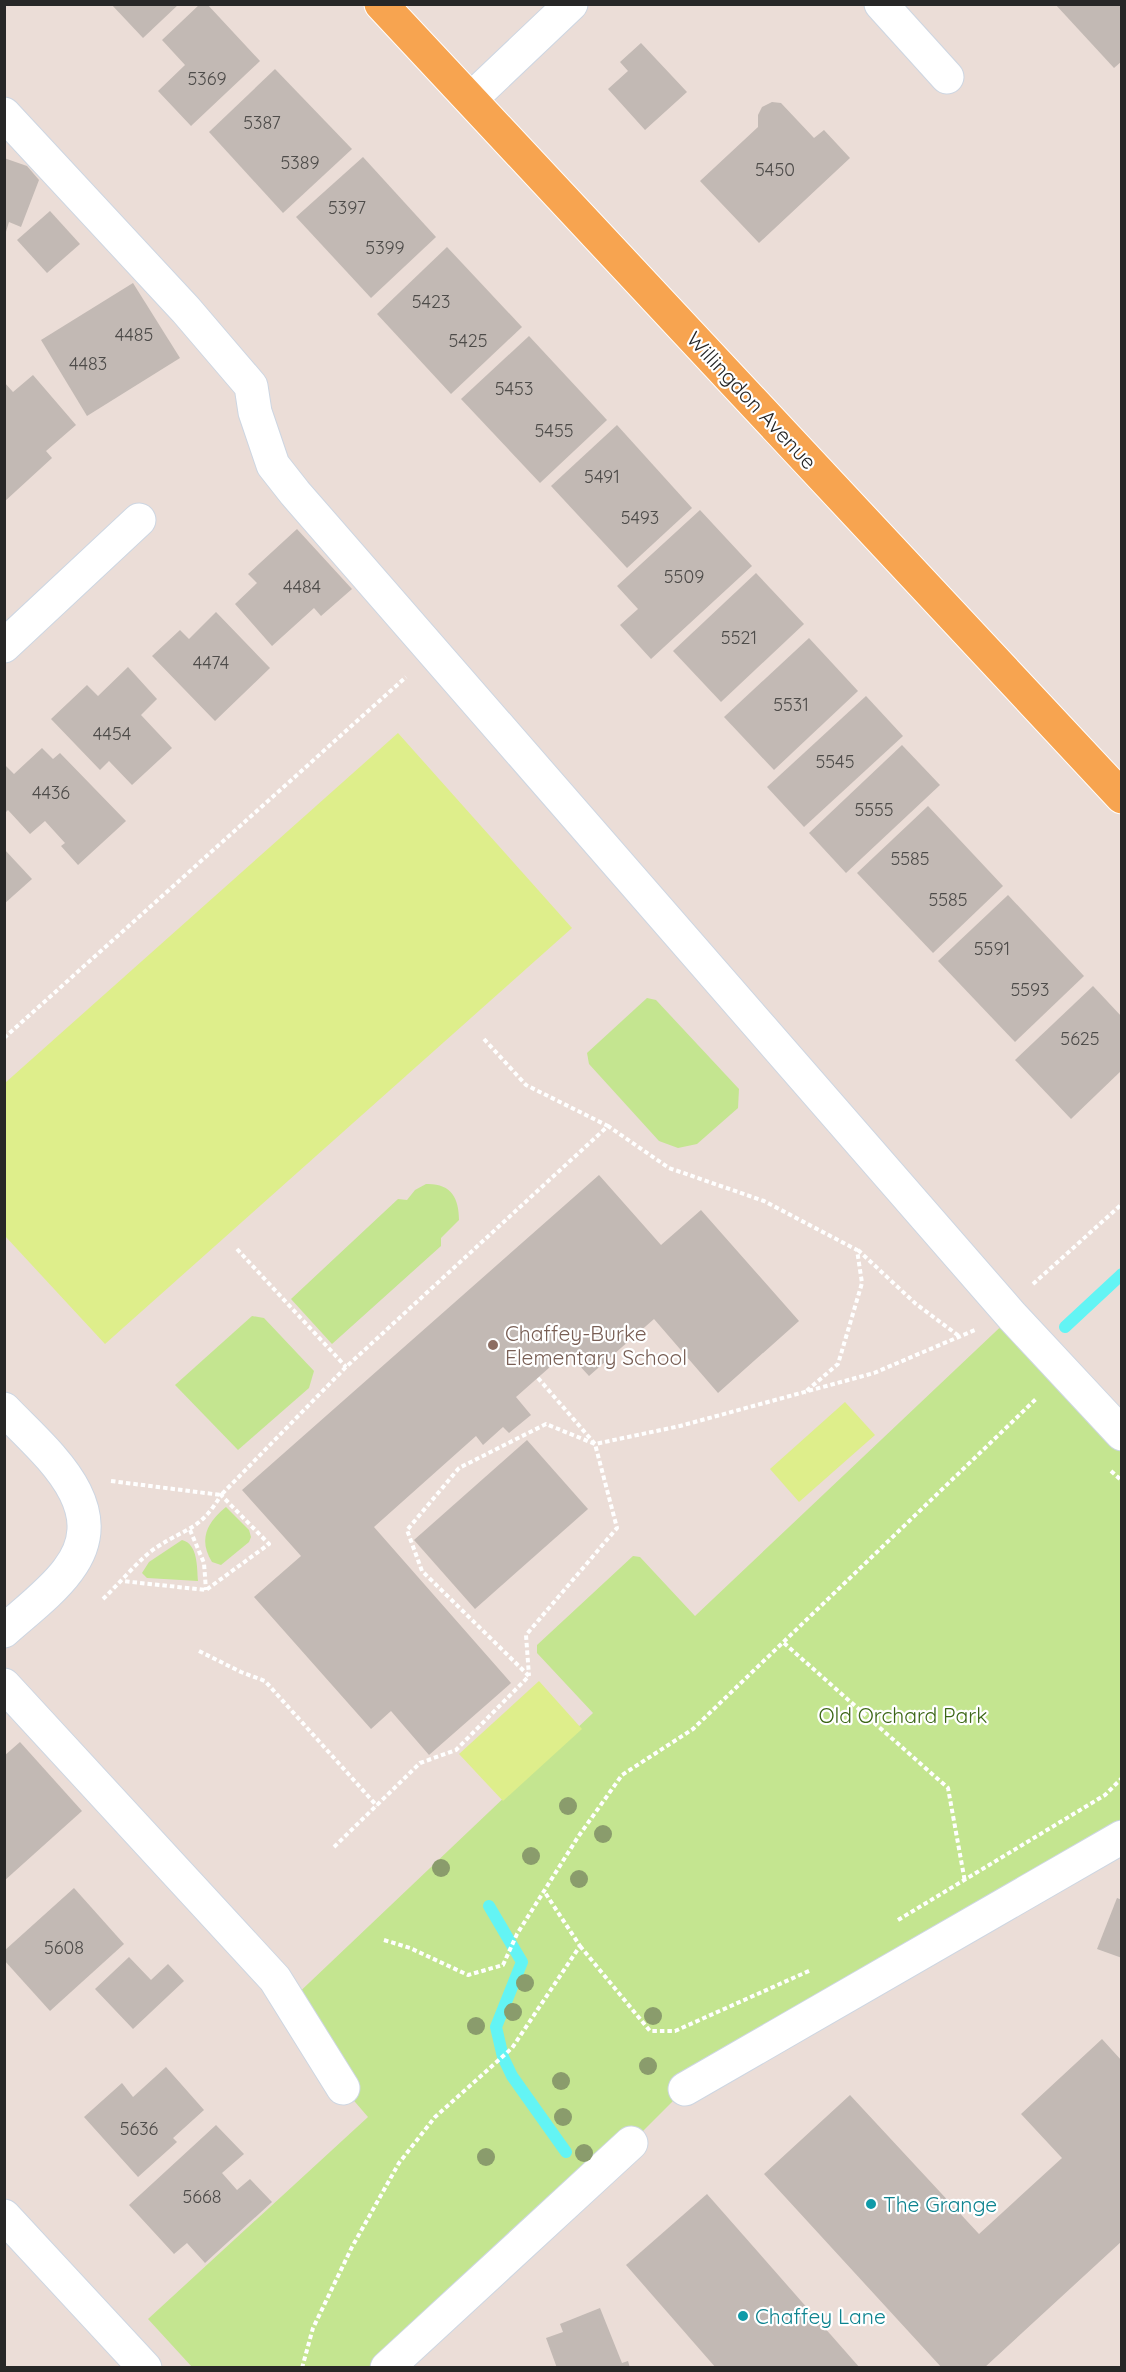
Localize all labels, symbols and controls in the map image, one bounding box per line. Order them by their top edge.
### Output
house number: 5369 [188,67,226,90]
house number: 5387 [243,111,281,134]
house number: 5389 [280,151,320,174]
house number: 5450 [755,158,795,181]
house number: 5397 [328,196,366,219]
house number: 5399 [365,236,405,259]
house number: 5423 [412,290,450,313]
house number: 4485 [115,323,153,346]
street label: Willingdon Avenue [682,326,822,474]
house number: 5425 [448,329,488,352]
house number: 4483 [69,352,107,375]
house number: 5453 [495,377,533,400]
house number: 5455 [534,419,574,442]
house number: 5491 [584,465,620,488]
house number: 5493 [621,506,659,529]
house number: 5509 [664,565,704,588]
house number: 4484 [283,575,321,598]
house number: 5521 [721,626,757,649]
house number: 4474 [193,651,229,674]
house number: 5531 [773,693,809,716]
house number: 4454 [93,722,131,745]
house number: 5545 [815,750,855,773]
house number: 4436 [32,781,70,804]
house number: 5555 [854,798,894,821]
house number: 5585 [890,847,930,870]
house number: 5585 [928,888,968,911]
house number: 5591 [974,937,1010,960]
house number: 5593 [1010,978,1050,1001]
house number: 5625 [1060,1027,1100,1050]
place label: Chaffey-Burke Elementary School [505,1320,687,1370]
marker: Chaffey-Burke Elementary School [486,1338,500,1352]
park label: Old Orchard Park [819,1702,987,1728]
house number: 5608 [44,1936,84,1959]
house number: 5636 [120,2117,159,2140]
house number: 5668 [183,2185,221,2208]
place label: The Grange [883,2191,997,2217]
marker: The Grange [864,2197,878,2211]
place label: Chaffey Lane [755,2303,886,2329]
marker: Chaffey Lane [736,2309,750,2323]

